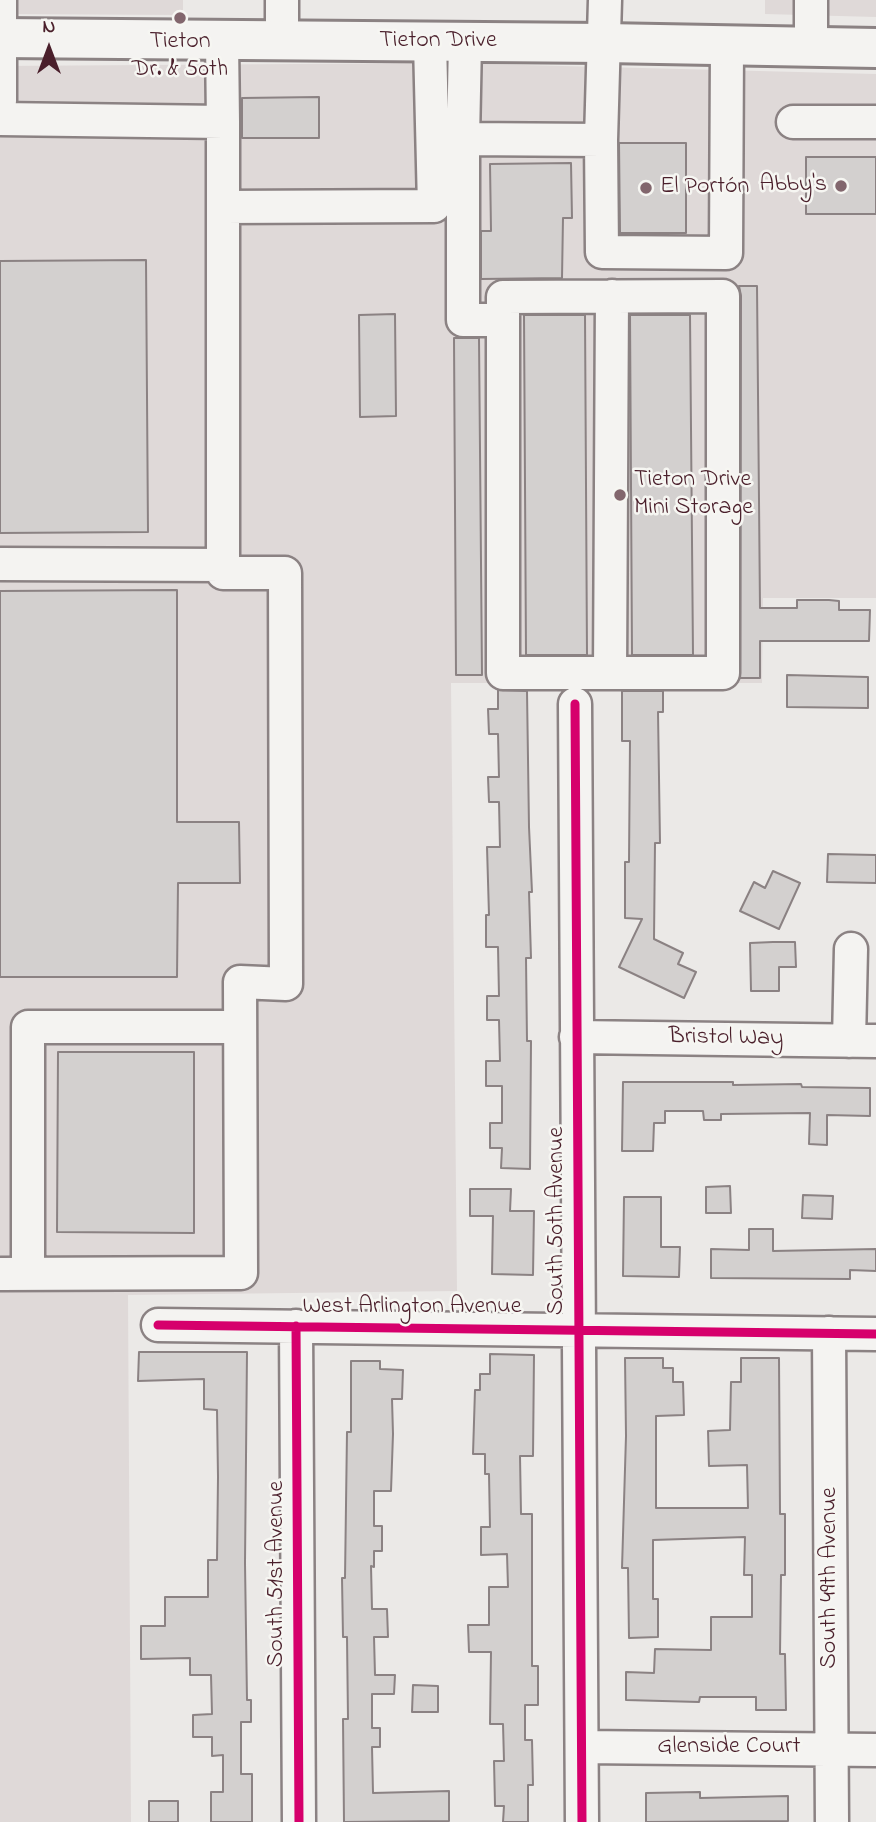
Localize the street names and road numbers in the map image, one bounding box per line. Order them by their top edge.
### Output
street label: Tieton Drive [379,28,497,56]
street label: Bristol Way [668,1024,784,1054]
street label: South 50th Avenue [544,1127,572,1315]
street label: West Arlington Avenue [303,1294,521,1322]
street label: South 51st Avenue [264,1481,292,1667]
street label: South 49th Avenue [817,1487,845,1669]
street label: Glenside Court [657,1734,801,1762]

